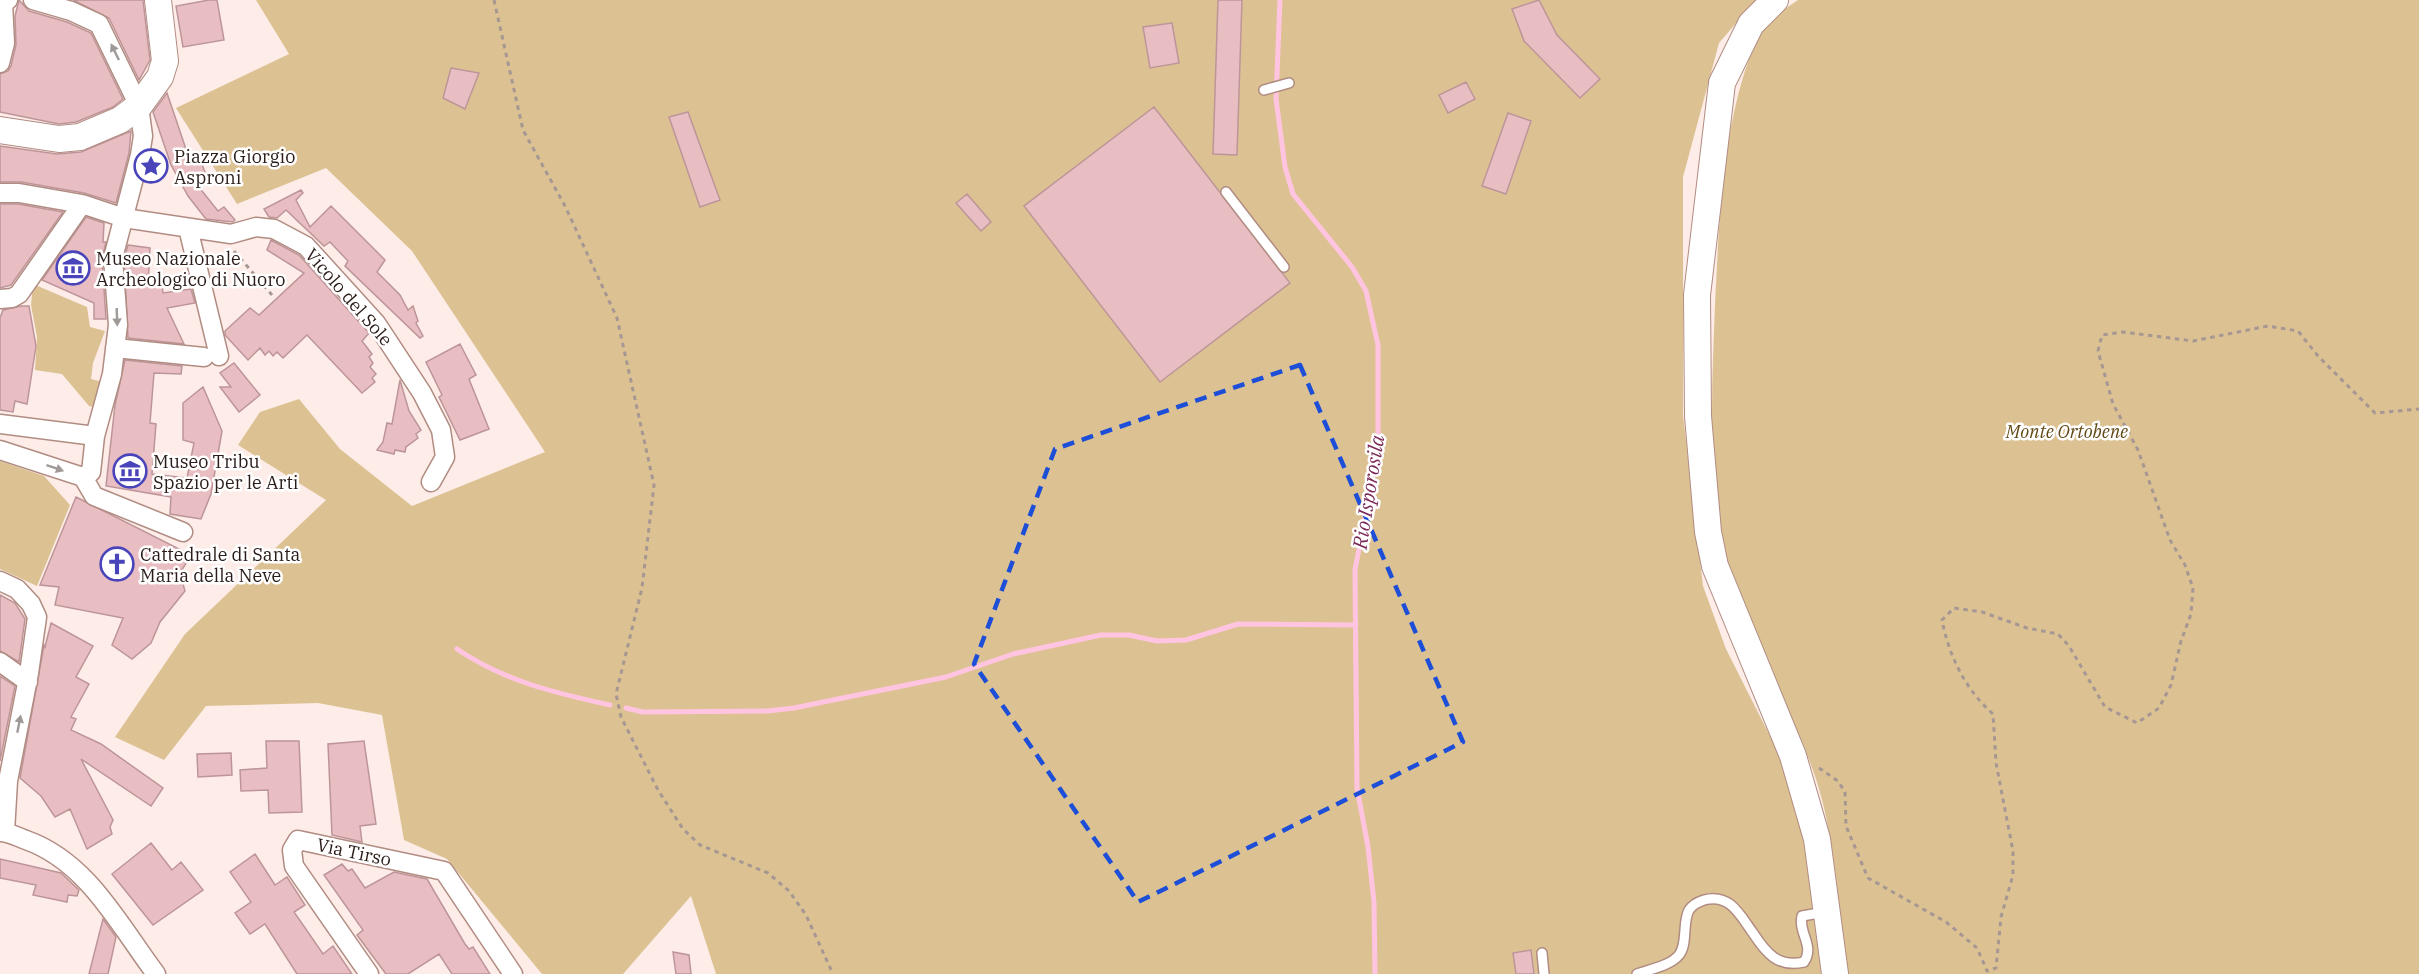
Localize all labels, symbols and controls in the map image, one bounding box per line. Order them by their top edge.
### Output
one-way arrow [110,44,120,61]
place label: Piazza Giorgio Asproni [174,145,295,189]
place icon: Piazza Giorgio Asproni [133,148,169,184]
street label: Vicolo del Sole [300,243,398,351]
place label: Museo Nazionale Archeologico di Nuoro [96,247,285,291]
museum icon: Museo Nazionale Archeologico di Nuoro [55,250,91,286]
one-way arrow [112,308,122,327]
park label: Monte Ortobene [2005,420,2128,443]
water label: Rio Isporosila [1345,433,1390,552]
place label: Museo Tribu Spazio per le Arti [153,450,299,494]
museum icon: Museo Tribu Spazio per le Arti [112,453,148,489]
one-way arrow [46,464,64,474]
place label: Cattedrale di Santa Maria della Neve [140,543,301,587]
church icon: Cattedrale di Santa Maria della Neve [99,546,135,582]
one-way arrow [15,714,24,733]
street label: Via Tirso [315,833,393,871]

